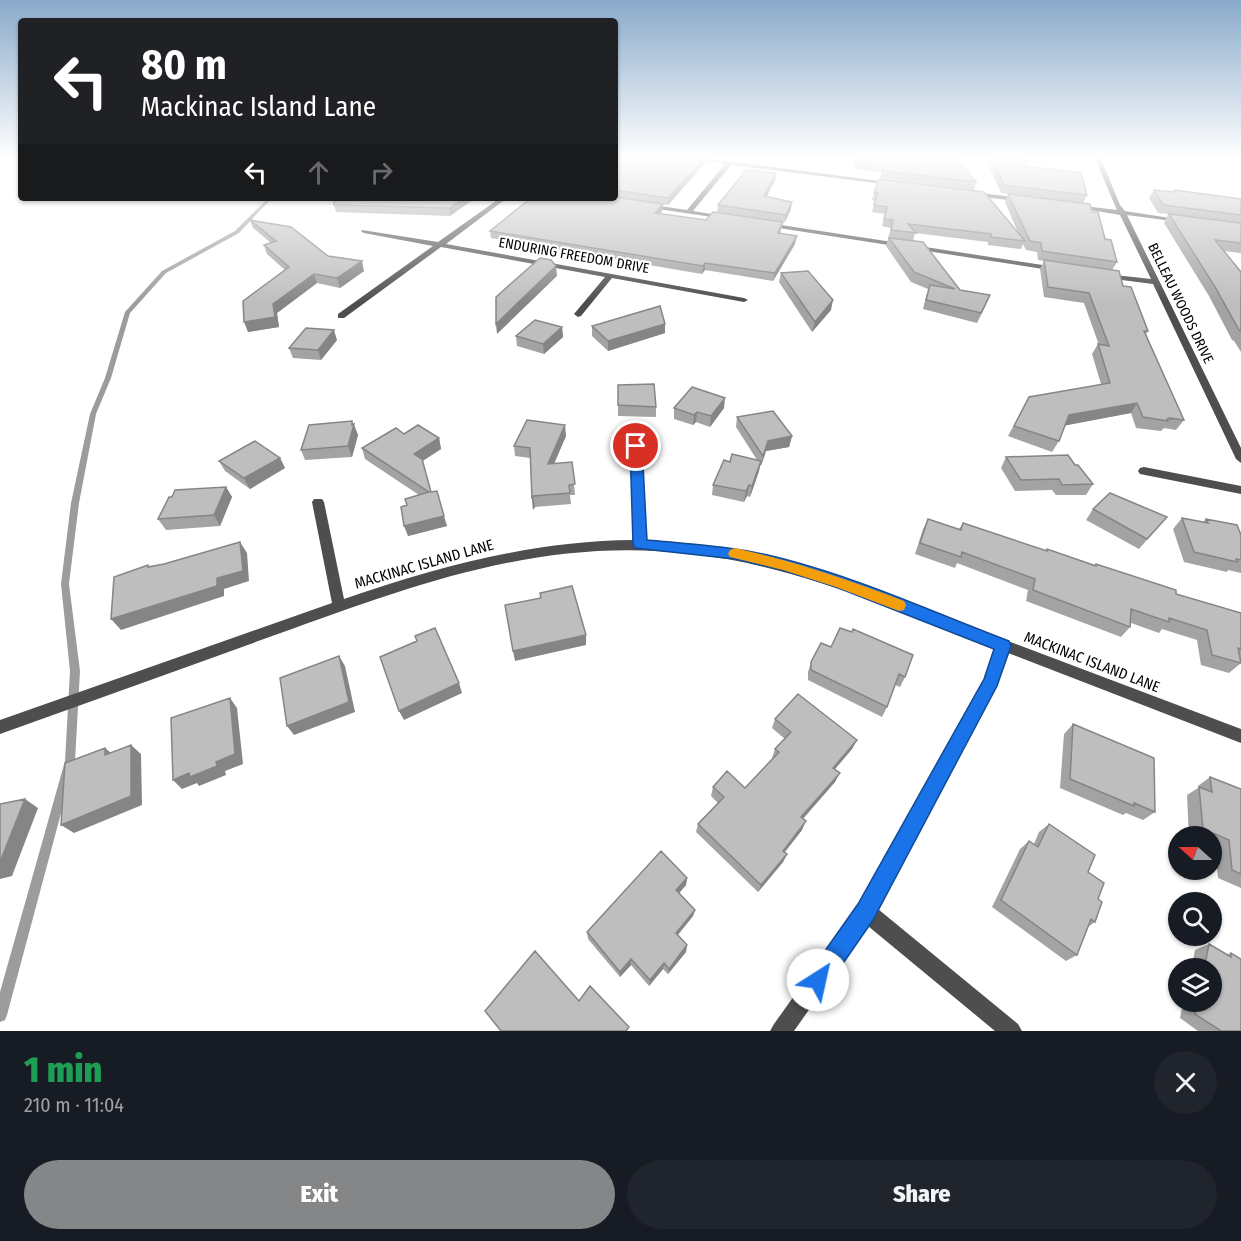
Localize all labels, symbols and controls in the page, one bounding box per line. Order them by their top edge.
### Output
text: 80 m [141,40,227,90]
icon: left [42,42,120,120]
text: Mackinac Island Lane [141,91,376,123]
icon: left [239,156,272,189]
icon: ahead [302,156,335,189]
icon: right [365,156,398,189]
street label: ENDURING FREEDOM DRIVE [497,234,651,277]
street label: BELLEAU WOODS DRIVE [1144,240,1217,366]
pin [610,420,661,471]
icon: arrive [619,429,652,462]
street label: MACKINAC ISLAND LANE [352,536,496,592]
street label: MACKINAC ISLAND LANE [1022,628,1162,696]
north arrow [1168,826,1222,880]
map controls [1168,826,1222,1012]
button: search [1168,892,1222,946]
position arrow [786,948,850,1012]
button: layers [1168,958,1222,1012]
text: 1 min [24,1048,102,1092]
button: close [1154,1051,1217,1114]
text: 210 m · 11:04 [24,1093,124,1117]
button: Exit [24,1160,615,1229]
button: Share [627,1160,1217,1229]

